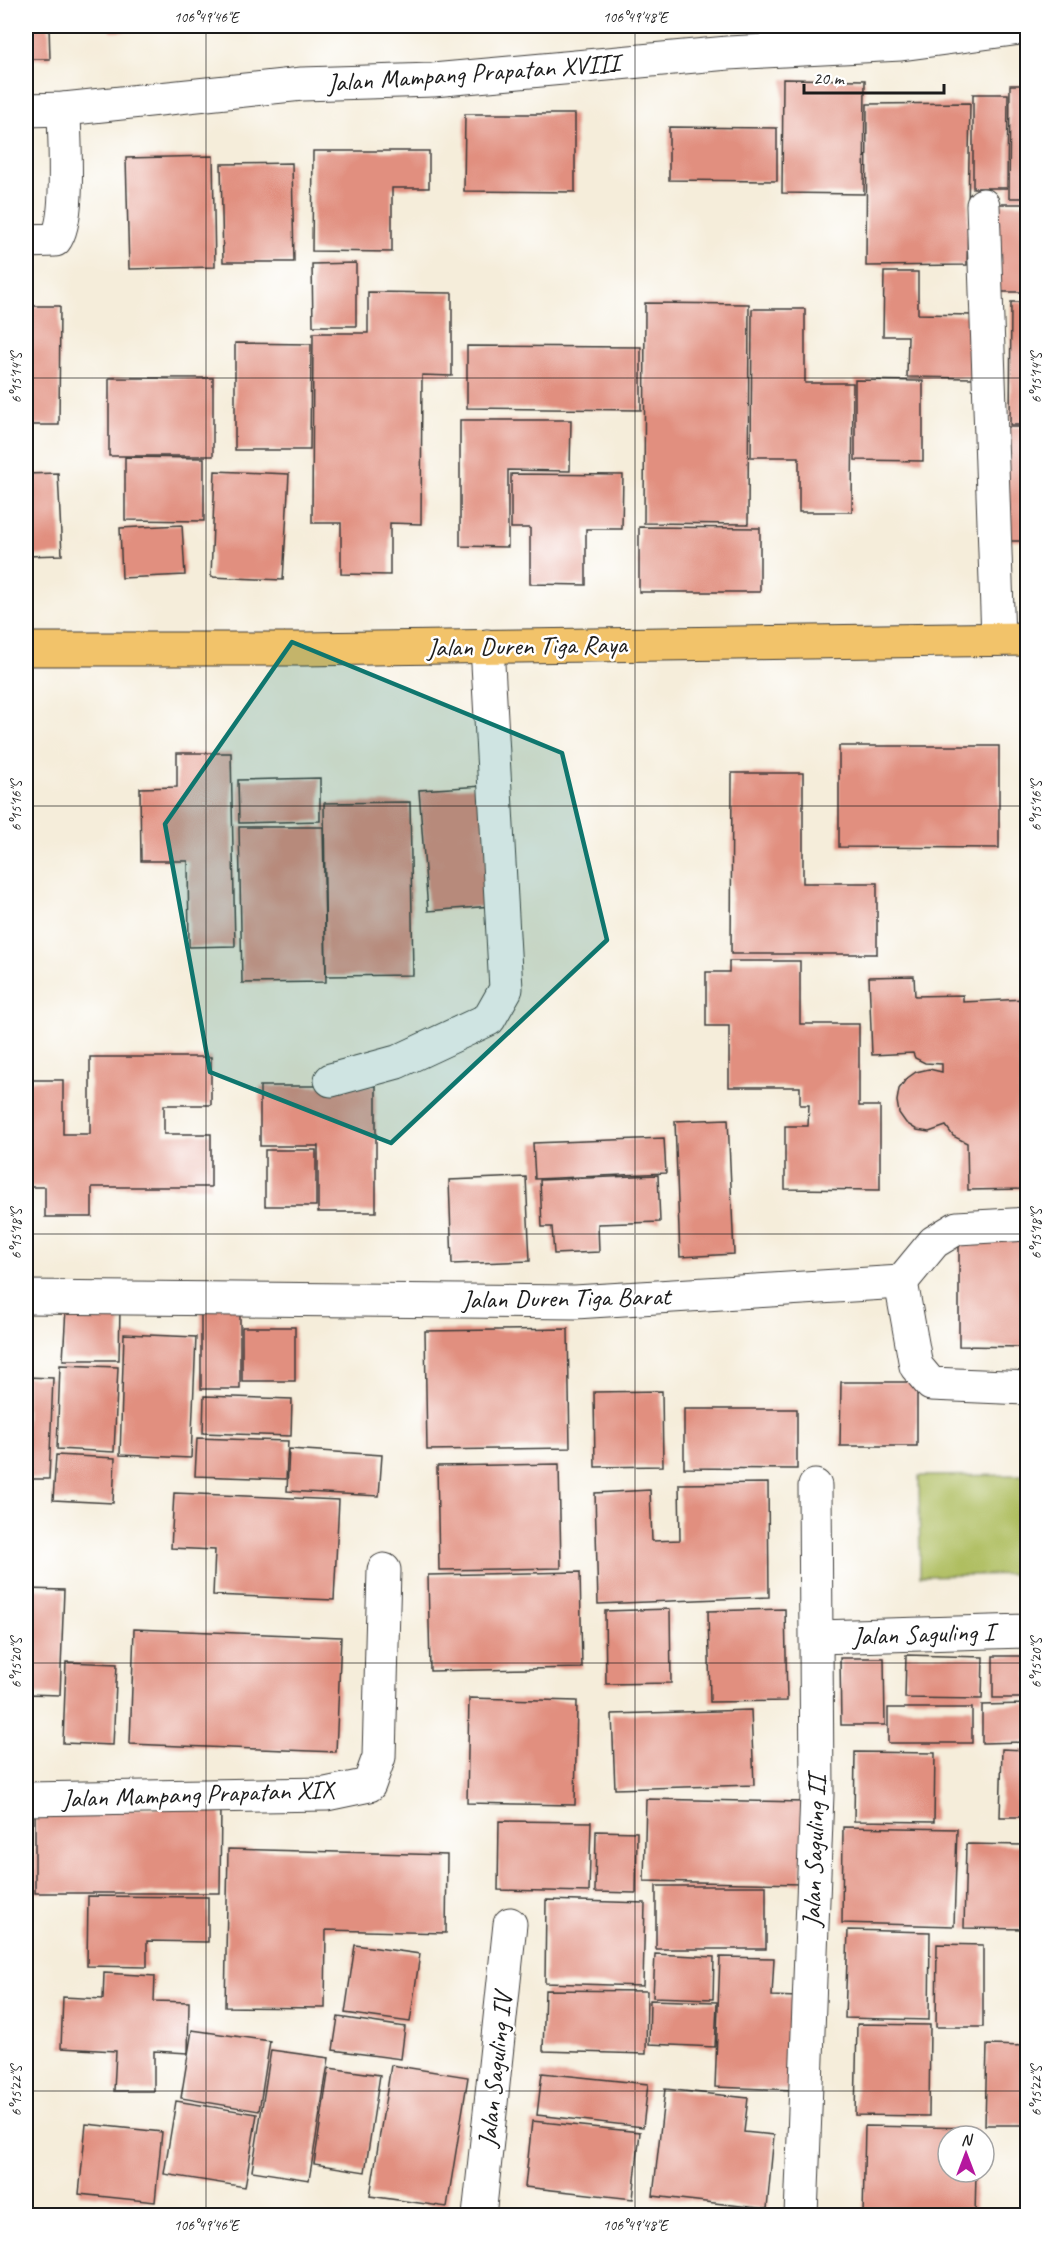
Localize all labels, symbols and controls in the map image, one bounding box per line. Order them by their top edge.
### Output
text: 106°49'46"E [174,8,240,27]
text: 106°49'48"E [603,8,669,27]
street label: Jalan Mampang Prapatan XVIII [324,46,626,100]
scale bar [804,57,944,95]
text: 20 m [813,67,846,89]
text: 6°15'14"S [7,350,26,403]
text: 6°15'14"S [1027,350,1046,403]
street label: Jalan Duren Tiga Raya [425,628,629,664]
text: 6°15'16"S [7,778,26,831]
text: 6°15'16"S [1027,778,1046,831]
text: 6°15'18"S [7,1206,26,1259]
text: 6°15'18"S [1027,1206,1046,1259]
street label: Jalan Duren Tiga Barat [459,1280,673,1316]
street label: Jalan Saguling I [850,1615,1000,1653]
text: 6°15'20"S [7,1635,26,1688]
text: 6°15'20"S [1027,1635,1046,1688]
street label: Jalan Saguling II [795,1769,833,1930]
street label: Jalan Mampang Prapatan XIX [59,1773,337,1815]
street label: Jalan Saguling IV [470,1986,520,2151]
text: 6°15'22"S [7,2063,26,2116]
text: 6°15'22"S [1027,2063,1046,2116]
north arrow [936,2124,996,2184]
text: N [961,2130,974,2150]
text: 106°49'46"E [174,2216,240,2235]
text: 106°49'48"E [603,2216,669,2235]

